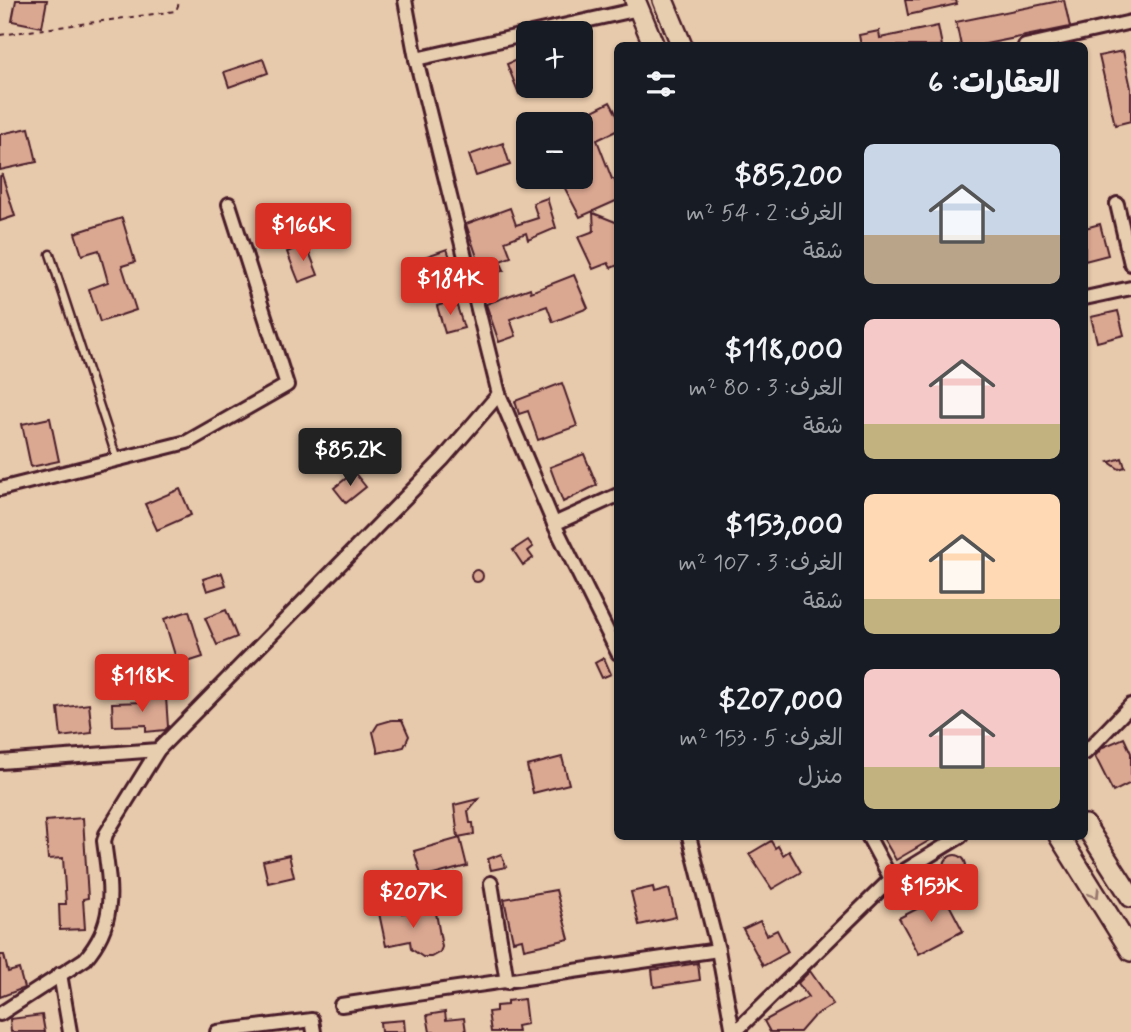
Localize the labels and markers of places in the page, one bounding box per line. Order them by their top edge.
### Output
pin: $166K [254,204,352,263]
pin: $184K [401,258,499,317]
pin: $85.2K [293,428,407,488]
pin: $118K [93,654,191,714]
pin: $153K [882,864,980,924]
pin: $207K [364,870,462,930]

